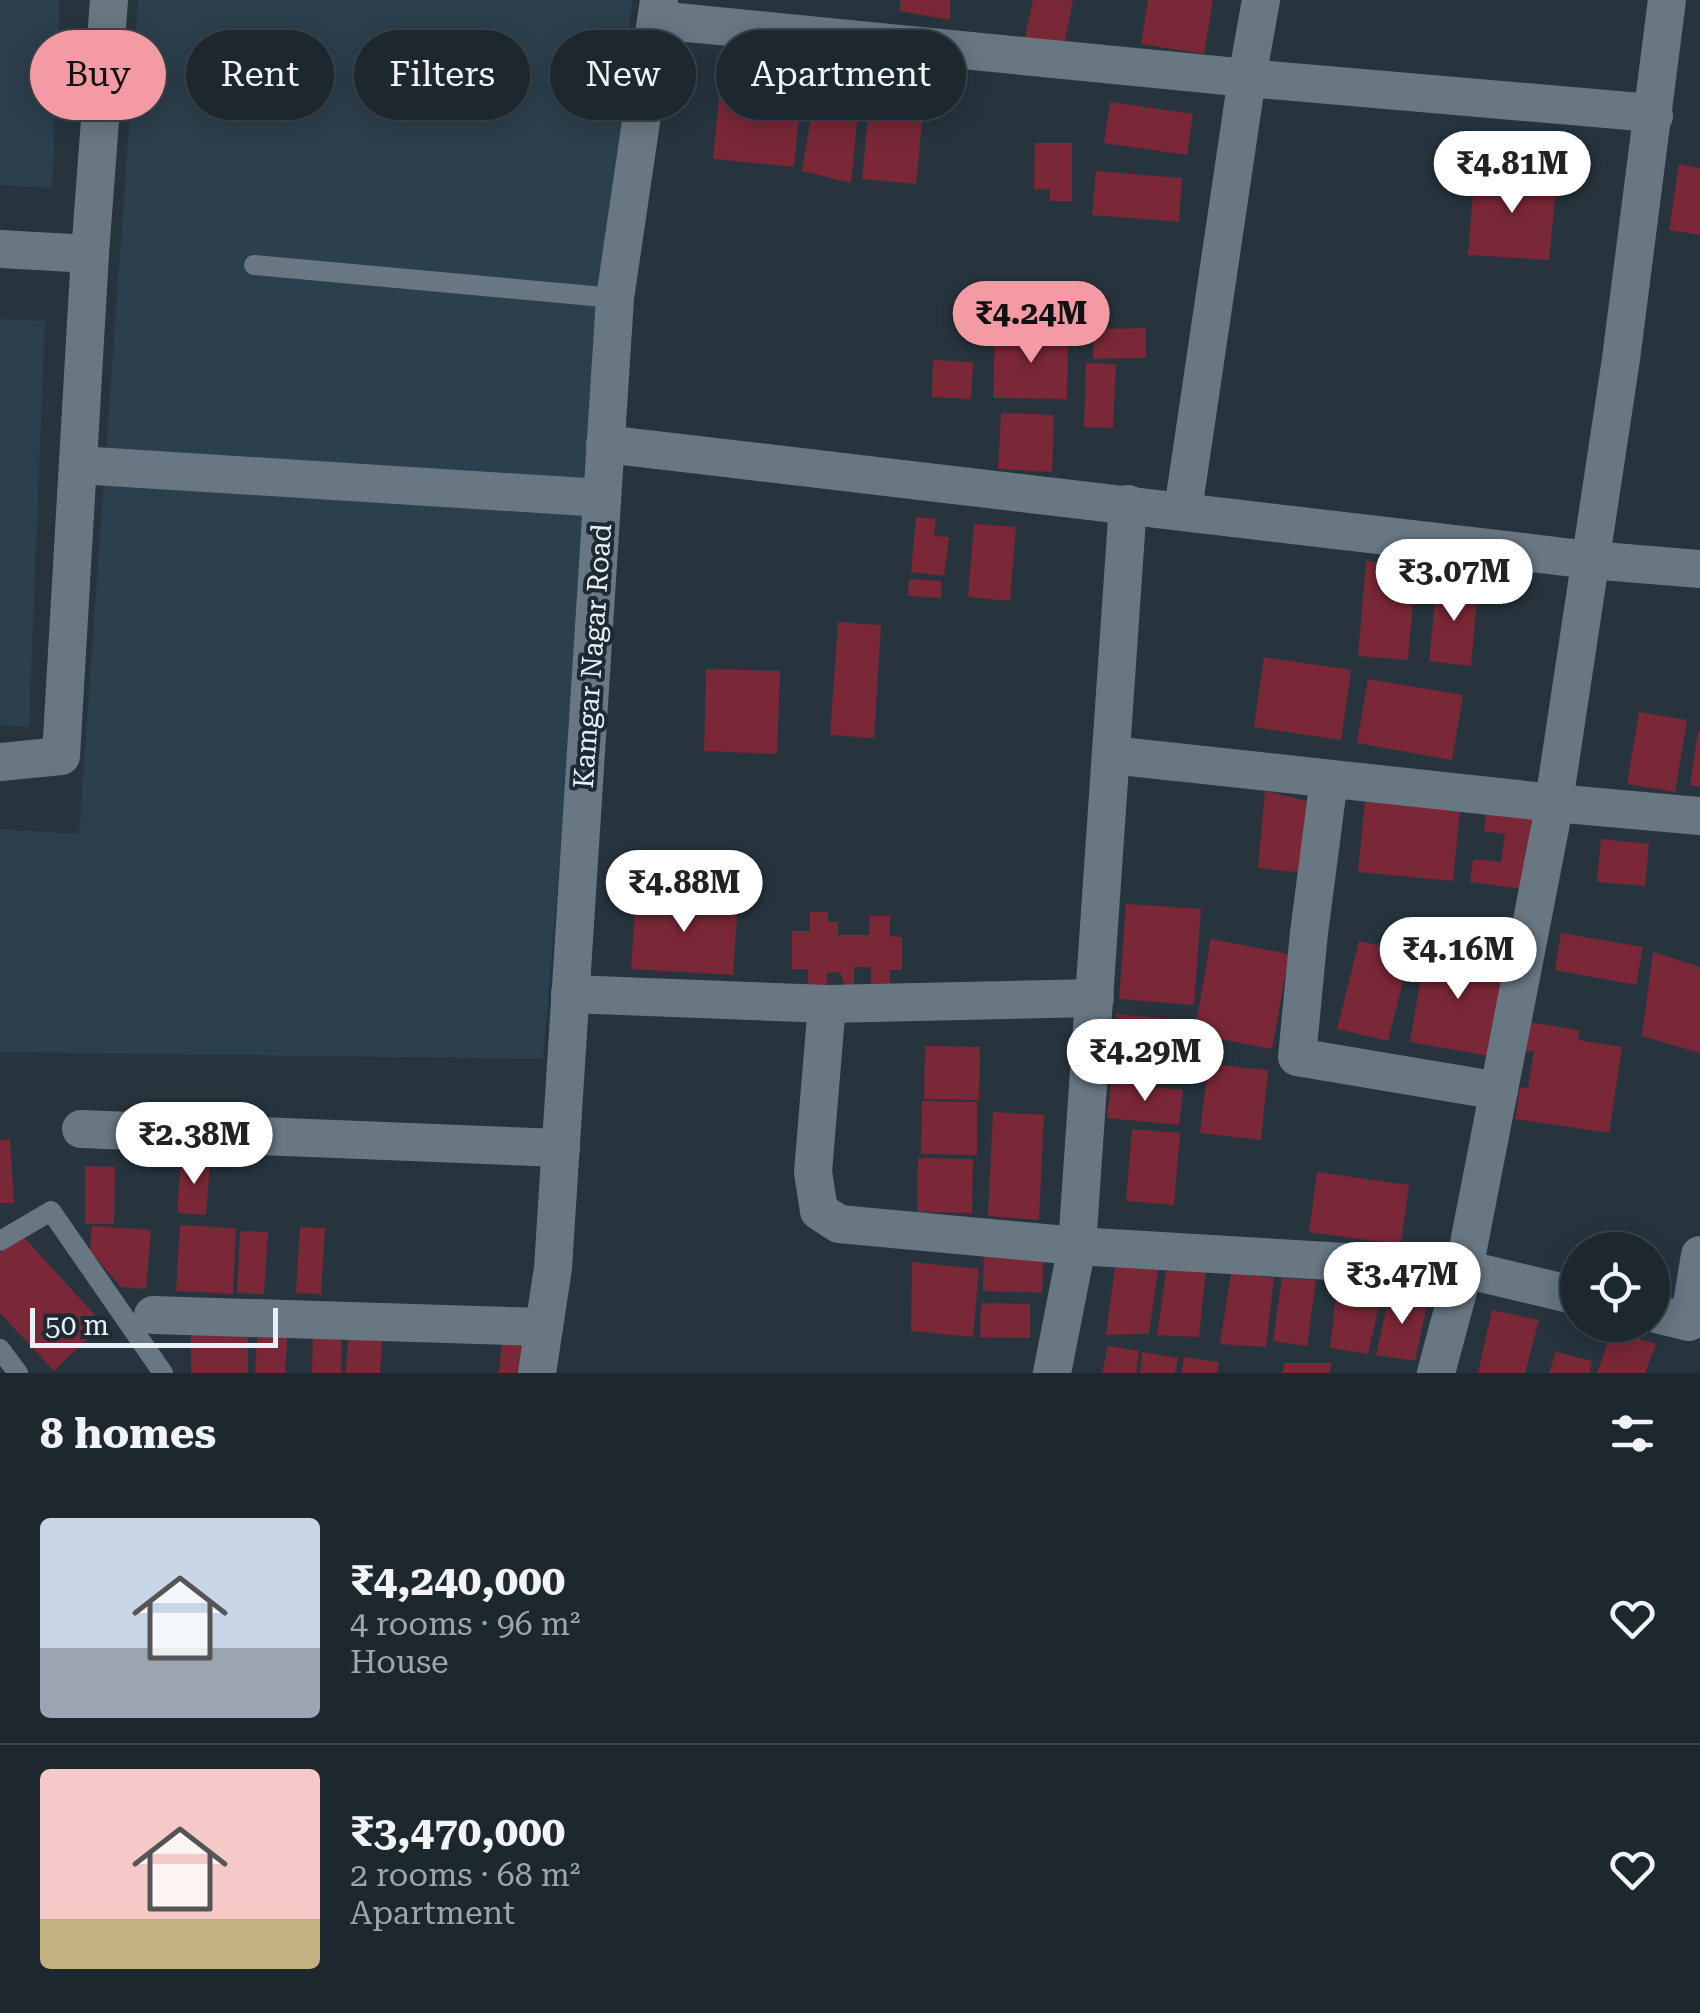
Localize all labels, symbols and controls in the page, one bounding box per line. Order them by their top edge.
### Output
chip: Buy [30,30,166,120]
chip: Rent [186,30,334,120]
chip: Filters [354,30,530,120]
chip: New [550,30,696,120]
chip: Apartment [716,30,966,120]
pin: ₹4.81M [1431,131,1593,216]
text: ₹4.81M [1456,144,1568,182]
pin: ₹4.24M [950,281,1112,366]
text: ₹4.24M [975,294,1087,332]
street label: Kamgar Nagar Road [567,523,618,789]
pin: ₹3.07M [1373,539,1535,624]
text: ₹3.07M [1398,552,1510,590]
pin: ₹4.88M [603,850,765,935]
text: ₹4.88M [628,863,740,901]
pin: ₹4.16M [1377,917,1539,1002]
text: ₹4.16M [1402,930,1514,968]
pin: ₹4.29M [1064,1019,1226,1104]
text: ₹4.29M [1089,1032,1201,1070]
pin: ₹2.38M [113,1102,275,1187]
text: ₹2.38M [138,1115,250,1153]
map controls [1560,1232,1670,1342]
button: locate [1560,1232,1670,1342]
pin: ₹3.47M [1321,1242,1483,1327]
text: ₹3.47M [1346,1255,1458,1293]
scale bar [30,1303,278,1348]
text: 50 m [45,1309,109,1342]
icon: filters [1605,1406,1660,1461]
text: 8 homes [40,1409,216,1458]
text: ₹4,240,000 [350,1556,565,1605]
icon: home [120,1558,240,1678]
icon: heart [1605,1591,1660,1646]
text: 4 rooms · 96 m² [350,1605,580,1643]
text: House [350,1643,449,1681]
text: ₹3,470,000 [350,1807,565,1856]
icon: home [120,1809,240,1929]
icon: heart [1605,1842,1660,1897]
text: 2 rooms · 68 m² [350,1856,580,1894]
text: Apartment [350,1894,515,1932]

